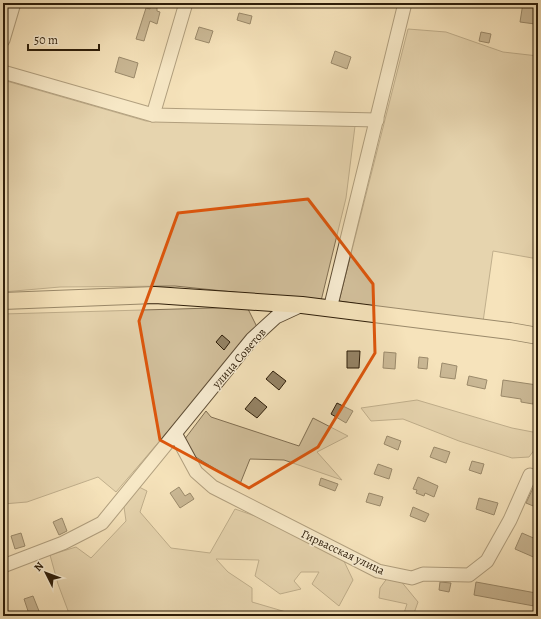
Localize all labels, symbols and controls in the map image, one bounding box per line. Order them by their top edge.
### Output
scale bar [28,26,99,52]
text: 50 m [34,32,58,48]
street label: улица Советов [208,324,270,392]
street label: Гирвасская улица [299,526,388,579]
north arrow [26,553,66,593]
text: N [31,559,47,575]

